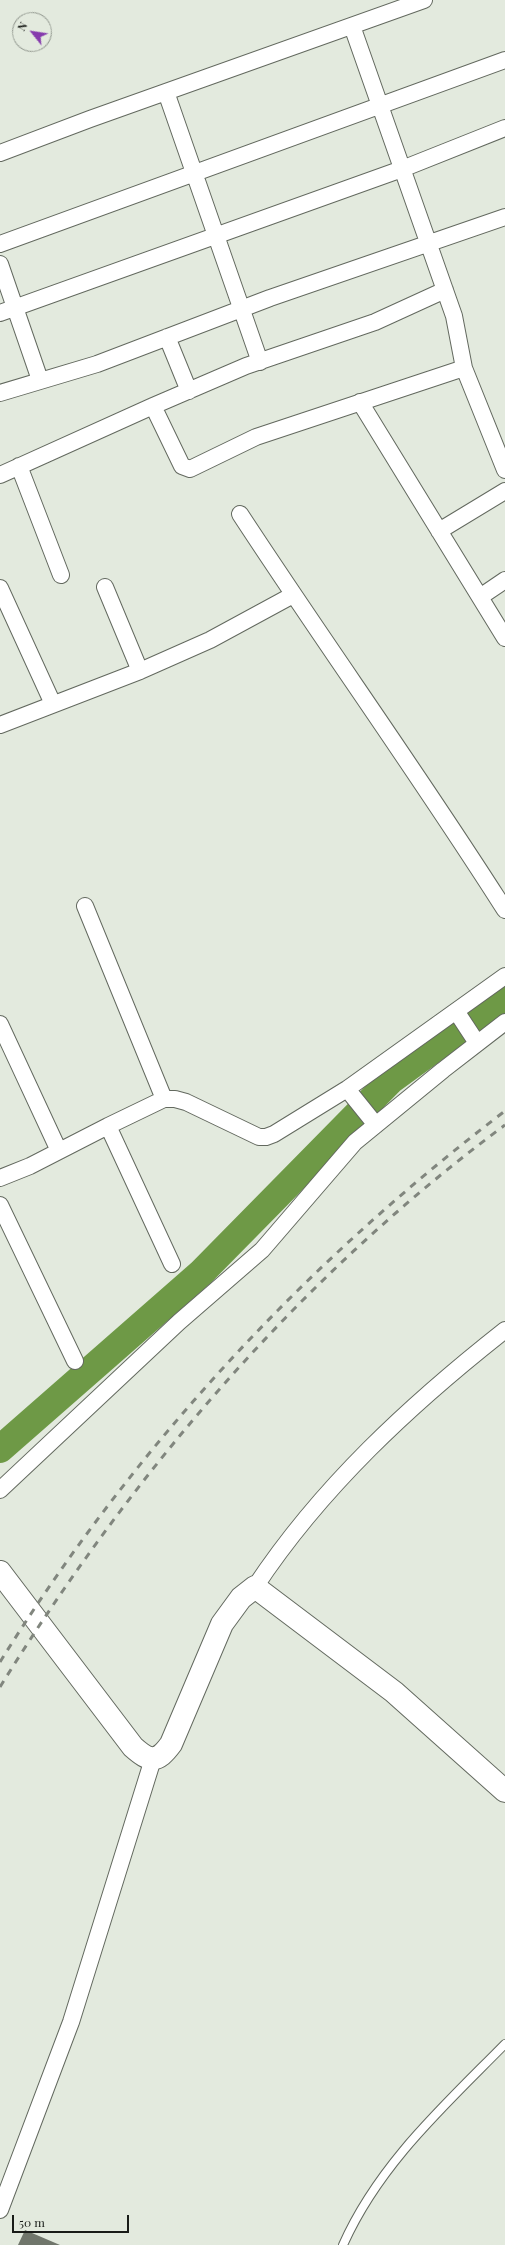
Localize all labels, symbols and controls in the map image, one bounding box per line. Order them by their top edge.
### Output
north arrow [12,12,52,52]
text: N [14,19,31,33]
scale bar [14,2207,131,2233]
text: 50 m [19,2214,45,2230]

